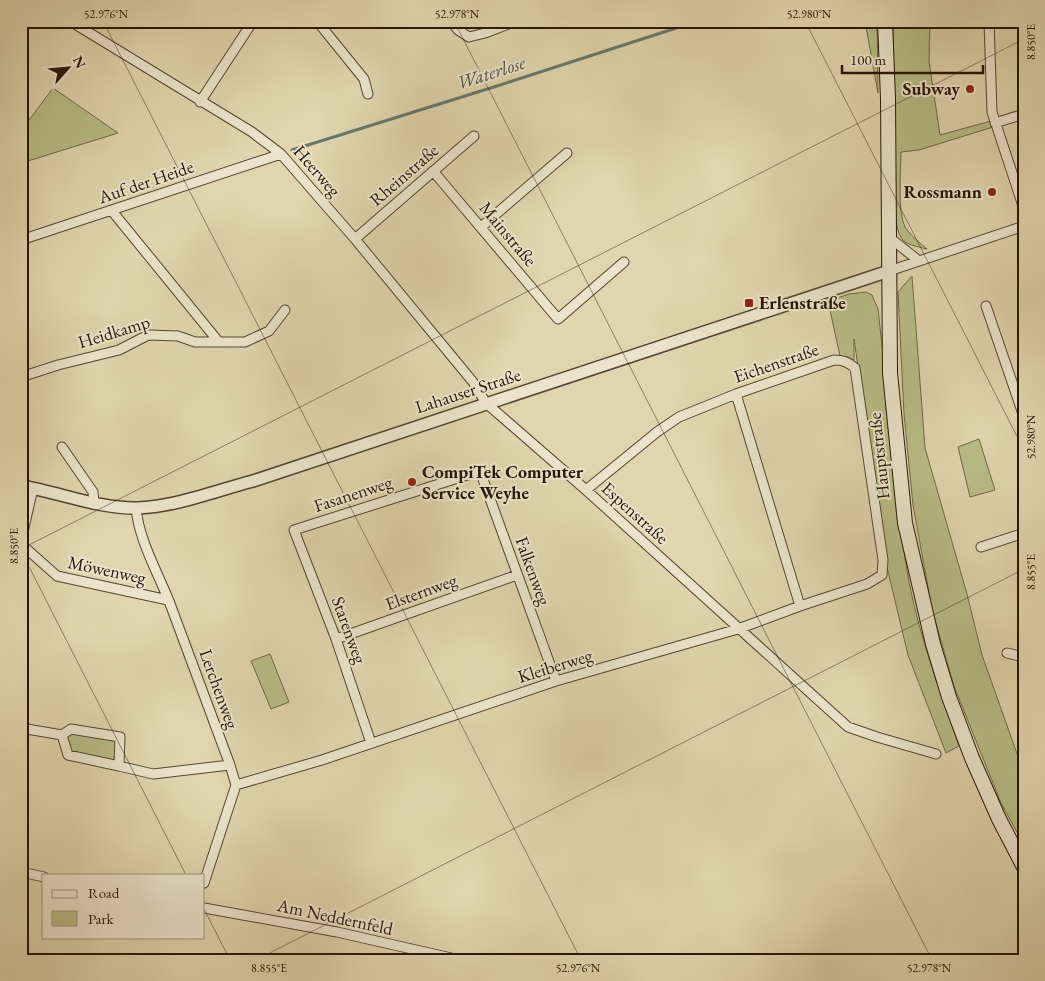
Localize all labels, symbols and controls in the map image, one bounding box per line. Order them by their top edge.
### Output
text: 52.976°N [84,6,129,22]
text: 52.978°N [435,6,480,22]
text: 52.980°N [787,6,832,22]
text: 8.850°E [1023,24,1039,60]
north arrow [42,42,92,92]
scale bar [842,42,984,74]
water label: Waterlose [454,50,529,95]
text: 100 m [850,50,887,69]
text: N [69,53,90,72]
place label: Subway [903,77,960,100]
marker: Subway [964,83,976,95]
street label: Rheinstraße [365,138,443,211]
street label: Heerweg [289,140,346,201]
street label: Auf der Heide [94,155,196,209]
place label: Rossmann [904,180,982,203]
marker: Rossmann [986,186,998,198]
street label: Mainstraße [475,197,542,271]
place label: Erlenstraße [759,291,846,314]
marker: Erlenstraße [743,297,755,309]
street label: Heidkamp [75,310,153,353]
street label: Eichenstraße [730,337,821,388]
street label: Lahauser Straße [412,363,523,418]
street label: Hauptstraße [863,412,894,501]
text: 52.980°N [1023,414,1039,459]
place label: CompiTek Computer Service Weyhe [422,460,584,504]
street label: Fasanenweg [311,470,395,517]
marker: CompiTek Computer Service Weyhe [406,476,418,488]
street label: Espenstraße [597,476,674,549]
text: 8.850°E [6,528,22,564]
street label: Falkenweg [510,533,557,608]
street label: Möwenweg [66,550,148,589]
text: 8.855°E [1023,554,1039,590]
street label: Elsternweg [382,568,460,615]
street label: Starenweg [327,593,372,667]
street label: Kleiberweg [515,643,595,688]
street label: Lerchenweg [194,646,245,732]
legend [42,874,205,938]
text: Road [88,883,120,902]
street label: Am Neddernfeld [274,893,396,940]
text: Park [88,909,115,928]
text: 8.855°E [251,960,287,976]
text: 52.976°N [556,960,601,976]
text: 52.978°N [907,960,952,976]

